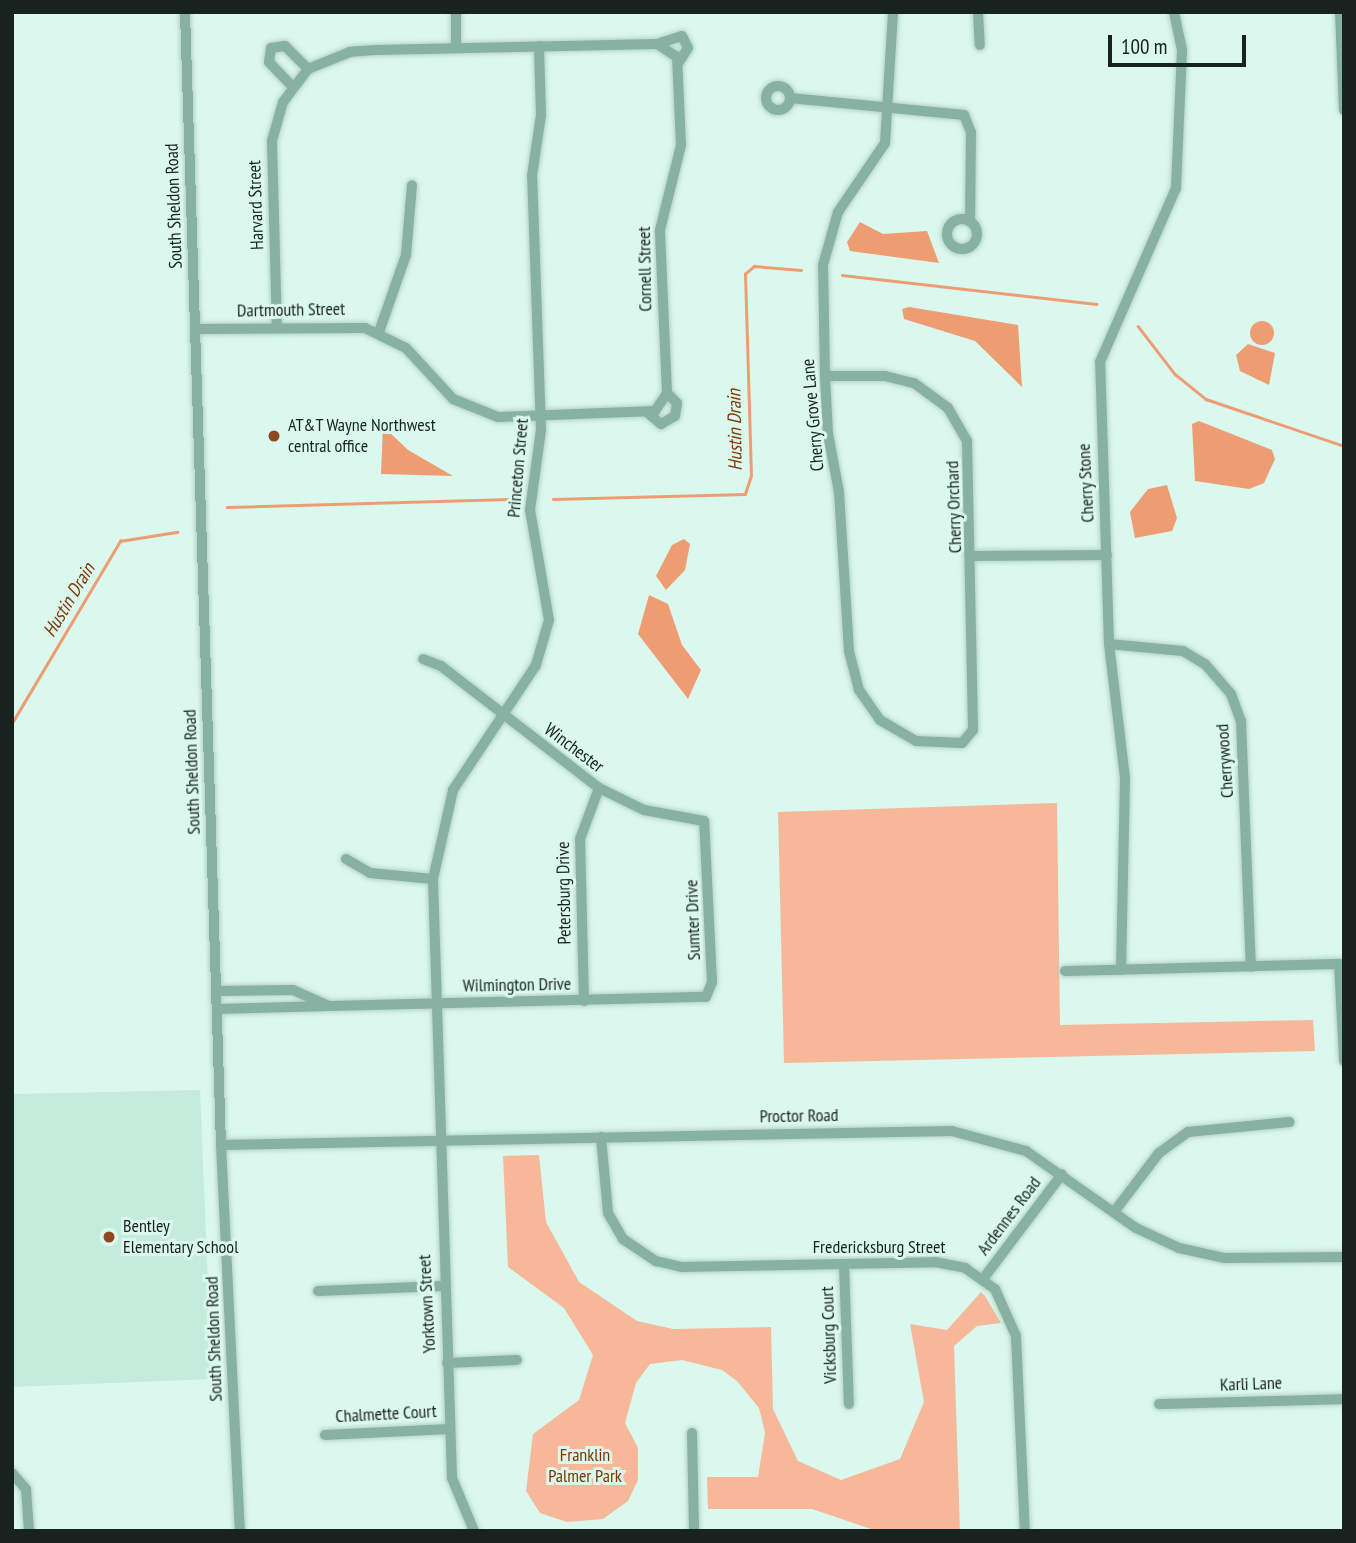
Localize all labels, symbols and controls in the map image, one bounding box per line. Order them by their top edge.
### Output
scale bar [1111,21,1249,65]
text: 100 m [1121,33,1167,60]
street label: South Sheldon Road [161,143,187,269]
street label: Harvard Street [244,160,268,250]
street label: Cornell Street [633,226,657,312]
street label: Dartmouth Street [237,298,345,322]
street label: Cherry Grove Lane [797,358,829,472]
water label: Hustin Drain [723,389,747,471]
place label: AT&T Wayne Northwest central office [288,415,436,458]
street label: Princeton Street [503,418,533,518]
marker: AT&T Wayne Northwest central office [266,428,282,444]
street label: Cherry Stone [1073,443,1099,523]
street label: Cherry Orchard [942,460,966,554]
water label: Hustin Drain [38,559,100,641]
street label: South Sheldon Road [179,709,205,835]
street label: Winchester [540,719,608,777]
street label: Cherrywood [1212,723,1238,799]
street label: Petersburg Drive [552,841,576,945]
street label: Sumter Drive [681,879,705,961]
street label: Wilmington Drive [463,973,571,997]
street label: Proctor Road [759,1105,839,1127]
street label: Ardennes Road [973,1173,1045,1259]
place label: Bentley Elementary School [123,1216,239,1258]
marker: Bentley Elementary School [101,1229,117,1245]
street label: Fredericksburg Street [813,1236,945,1258]
street label: Yorktown Street [414,1254,440,1354]
street label: South Sheldon Road [201,1276,227,1402]
street label: Vicksburg Court [817,1286,841,1384]
street label: Karli Lane [1219,1372,1283,1396]
street label: Chalmette Court [335,1401,437,1427]
park label: Franklin Palmer Park [548,1445,622,1488]

